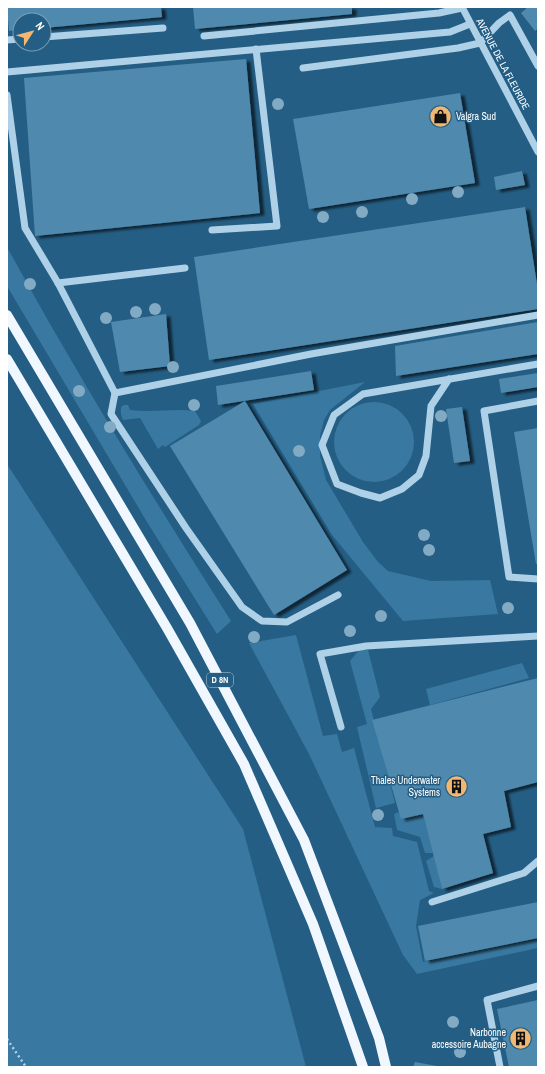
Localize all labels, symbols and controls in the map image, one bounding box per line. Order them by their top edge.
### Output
north arrow [12,12,52,52]
street label: AVENUE DE LA FLEURIDE [473,15,533,112]
text: N [33,19,48,33]
shop icon: Valgra Sud [427,103,453,129]
place label: Valgra Sud [456,110,496,123]
road number: D 8N [207,673,233,687]
building icon: Thales Underwater Systems [443,773,469,799]
place label: Thales Underwater Systems [371,774,440,799]
building icon: Narbonne accessoire Aubagne [508,1025,534,1051]
place label: Narbonne accessoire Aubagne [432,1026,506,1051]

